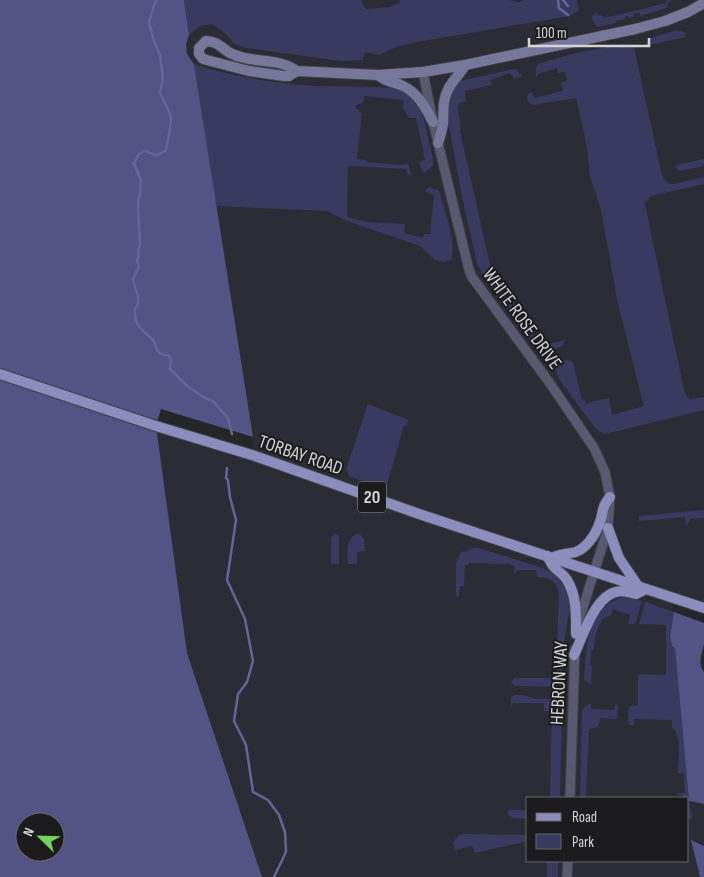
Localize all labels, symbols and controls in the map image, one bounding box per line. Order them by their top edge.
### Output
scale bar [529,15,649,47]
text: 100 m [536,24,567,43]
street label: WHITE ROSE DRIVE [477,264,566,374]
street label: TORBAY ROAD [255,430,346,481]
road number: 20 [358,482,386,512]
street label: HEBRON WAY [546,641,573,726]
legend [526,797,689,862]
text: Road [572,808,597,827]
north arrow [15,812,65,862]
text: N [19,825,38,839]
text: Park [572,833,594,852]

